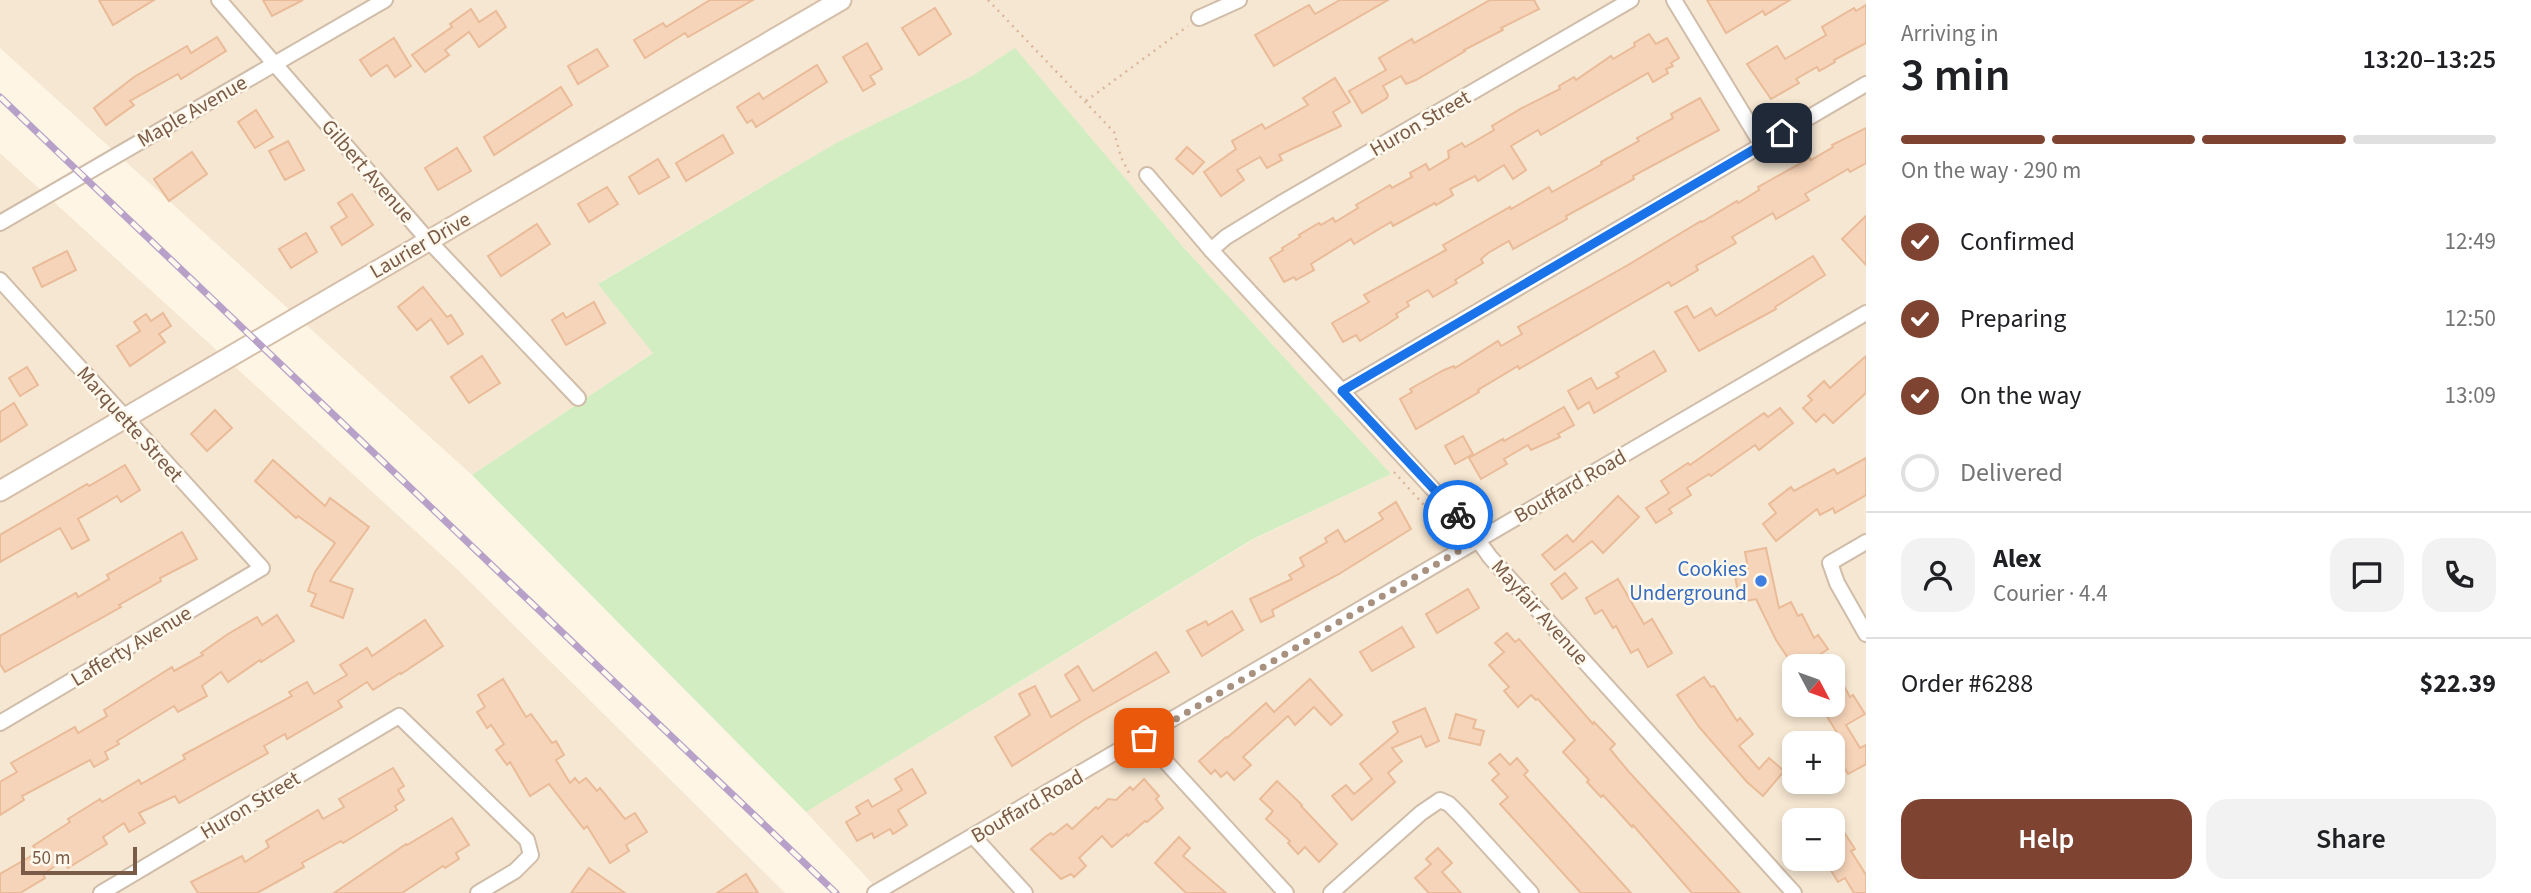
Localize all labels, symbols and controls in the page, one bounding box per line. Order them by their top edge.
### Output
text: Arriving in [1901,17,1999,50]
text: 13:20–13:25 [2363,41,2496,78]
text: 3 min [1901,43,2010,108]
street label: Maple Avenue [132,67,252,155]
street label: Huron Street [1364,82,1476,164]
pin [1752,103,1812,163]
street label: Gilbert Avenue [314,113,422,229]
icon: home [1763,114,1801,152]
text: On the way · 290 m [1901,154,2081,187]
street label: Laurier Drive [364,204,476,286]
icon: check [1901,223,1939,261]
text: Confirmed [1960,223,2075,260]
text: 12:49 [2445,225,2496,258]
icon: check [1901,300,1939,338]
text: Preparing [1960,300,2066,337]
text: 12:50 [2445,302,2496,335]
street label: Marquette Street [70,359,190,489]
icon: check [1901,377,1939,415]
text: On the way [1960,377,2081,414]
text: 13:09 [2445,379,2496,412]
street label: Bouffard Road [1508,442,1632,530]
text: Delivered [1960,454,2063,491]
courier [1423,480,1493,550]
icon: bike [1439,496,1477,534]
button: person [1901,538,1975,612]
button: chat [2330,538,2404,612]
button: phone [2422,538,2496,612]
text: Alex [1993,540,2042,577]
street label: Mayfair Avenue [1484,552,1596,672]
place label: Cookies Underground [1629,554,1747,608]
marker: Cookies Underground [1753,573,1769,589]
text: Courier · 4.4 [1993,577,2108,610]
street label: Lafferty Avenue [65,598,197,694]
north arrow [1782,654,1844,718]
map controls [1782,654,1845,871]
text: Order #6288 [1901,665,2033,702]
text: $22.39 [2420,665,2496,702]
pin [1114,708,1174,768]
icon: bag [1125,719,1163,757]
button: + [1782,731,1845,794]
street label: Bouffard Road [965,762,1089,850]
street label: Huron Street [194,763,306,847]
button: Help [1901,799,2192,879]
button: Share [2206,799,2496,879]
button: − [1782,808,1845,871]
scale bar [21,844,136,876]
text: 50 m [32,845,70,872]

